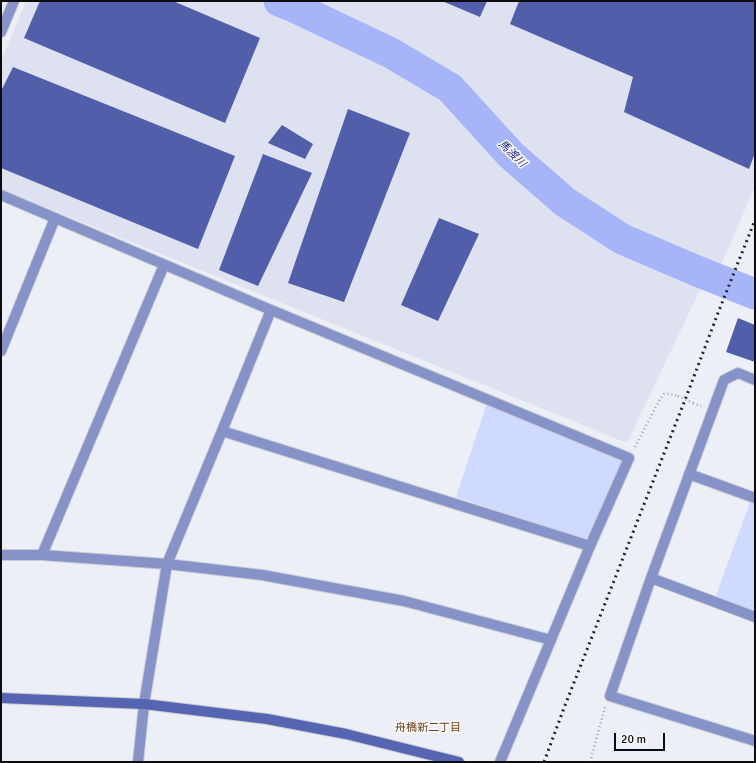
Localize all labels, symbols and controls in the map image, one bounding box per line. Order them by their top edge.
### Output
water label: 馬渡川 [496,138,528,170]
district label: 舟橋新二丁目 [395,721,461,735]
scale bar [616,725,667,751]
text: 20 m [621,732,646,747]

